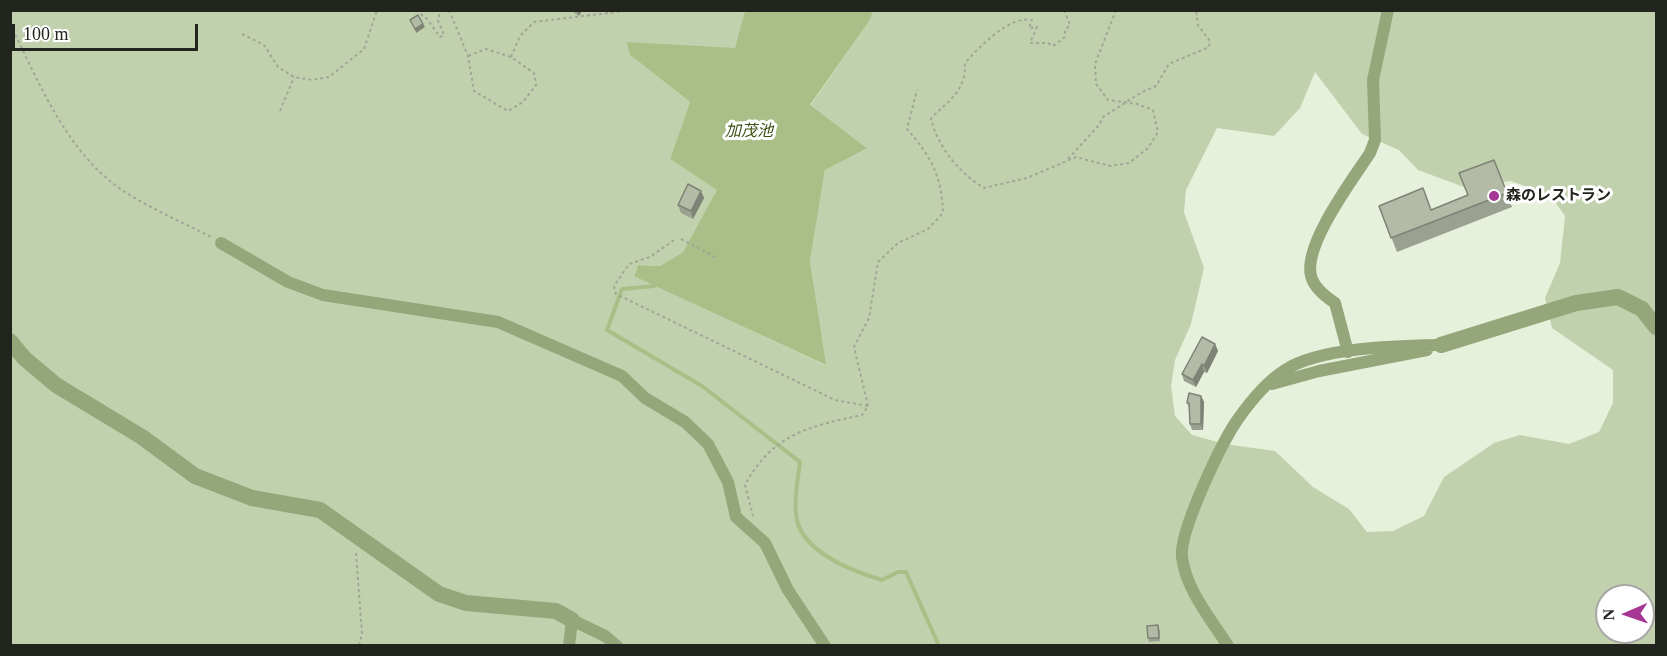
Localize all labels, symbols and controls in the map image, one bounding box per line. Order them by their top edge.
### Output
scale bar [15,12,201,50]
text: 100 m [23,24,69,44]
water label: 加茂池 [725,122,773,142]
place label: 森のレストラン [1506,187,1611,205]
marker: 森のレストラン [1487,189,1501,203]
north arrow [1595,584,1655,644]
text: N [1600,609,1617,621]

